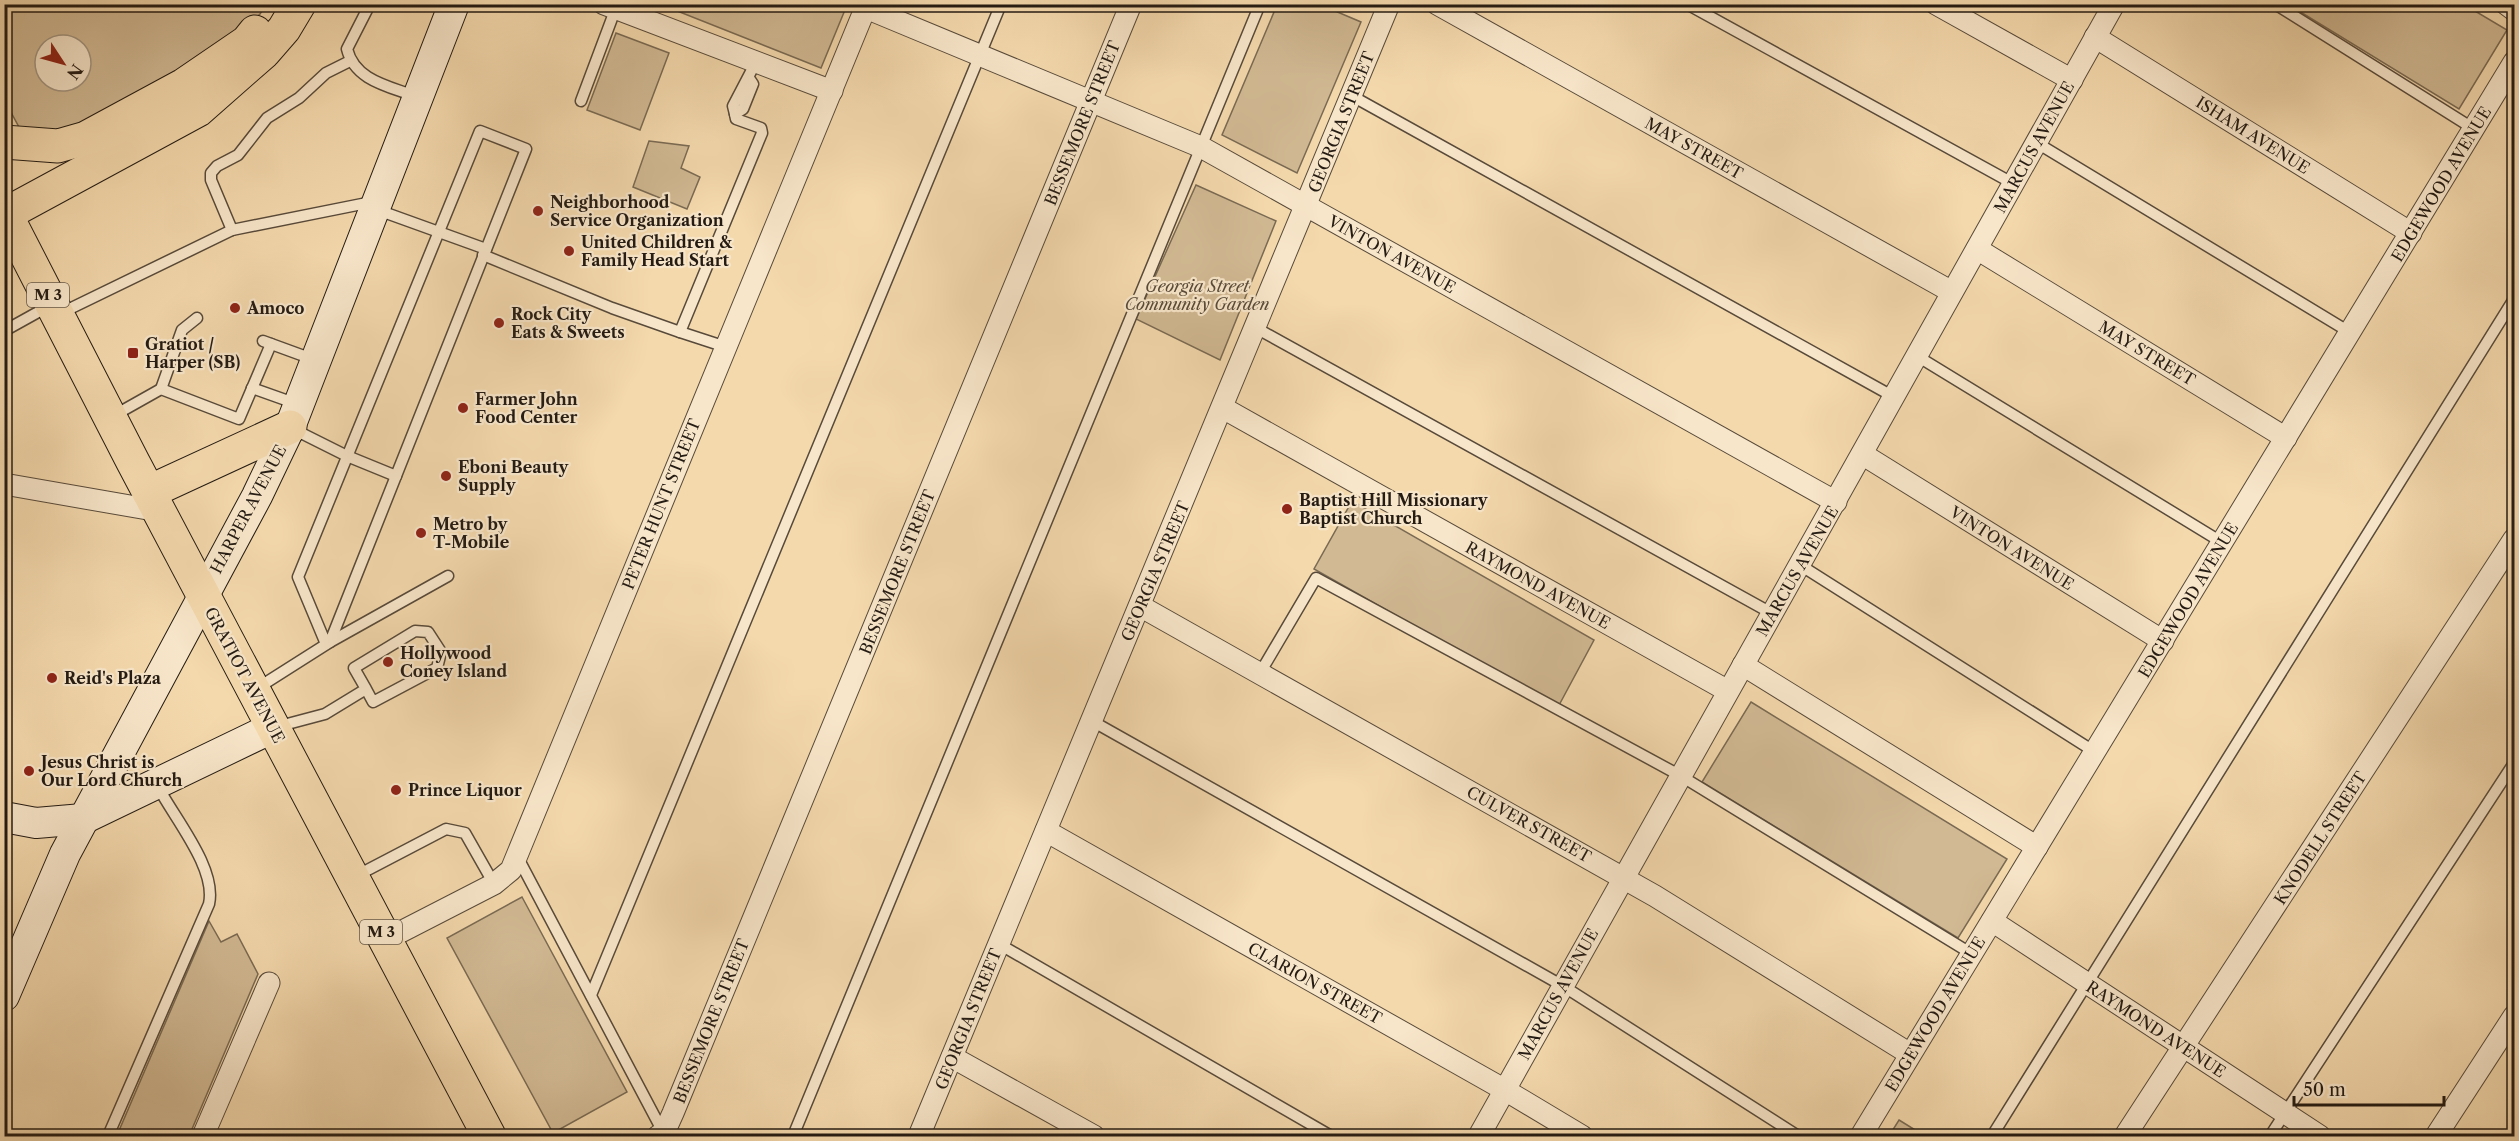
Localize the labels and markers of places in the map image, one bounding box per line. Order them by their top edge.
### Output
place label: Neighborhood Service Organization [550,192,724,230]
marker: Neighborhood Service Organization [531,204,545,218]
place label: United Children & Family Head Start [581,232,733,270]
marker: United Children & Family Head Start [562,244,576,258]
place label: Amoco [246,298,304,318]
marker: Amoco [228,301,242,315]
place label: Rock City Eats & Sweets [511,304,625,342]
marker: Rock City Eats & Sweets [492,316,506,330]
place label: Gratiot / Harper (SB) [145,334,240,372]
marker: Gratiot / Harper (SB) [126,346,140,360]
place label: Farmer John Food Center [475,389,578,427]
marker: Farmer John Food Center [456,401,470,415]
place label: Eboni Beauty Supply [458,457,570,495]
marker: Eboni Beauty Supply [439,469,453,483]
place label: Baptist Hill Missionary Baptist Church [1299,490,1489,528]
marker: Baptist Hill Missionary Baptist Church [1280,502,1294,516]
place label: Metro by T-Mobile [433,514,510,552]
marker: Metro by T-Mobile [414,526,428,540]
place label: Hollywood Coney Island [400,643,508,681]
marker: Hollywood Coney Island [381,655,395,669]
place label: Reid's Plaza [64,668,162,688]
marker: Reid's Plaza [45,671,59,685]
place label: Jesus Christ is Our Lord Church [38,752,182,790]
marker: Jesus Christ is Our Lord Church [22,764,36,778]
place label: Prince Liquor [408,780,522,800]
marker: Prince Liquor [389,783,403,797]

